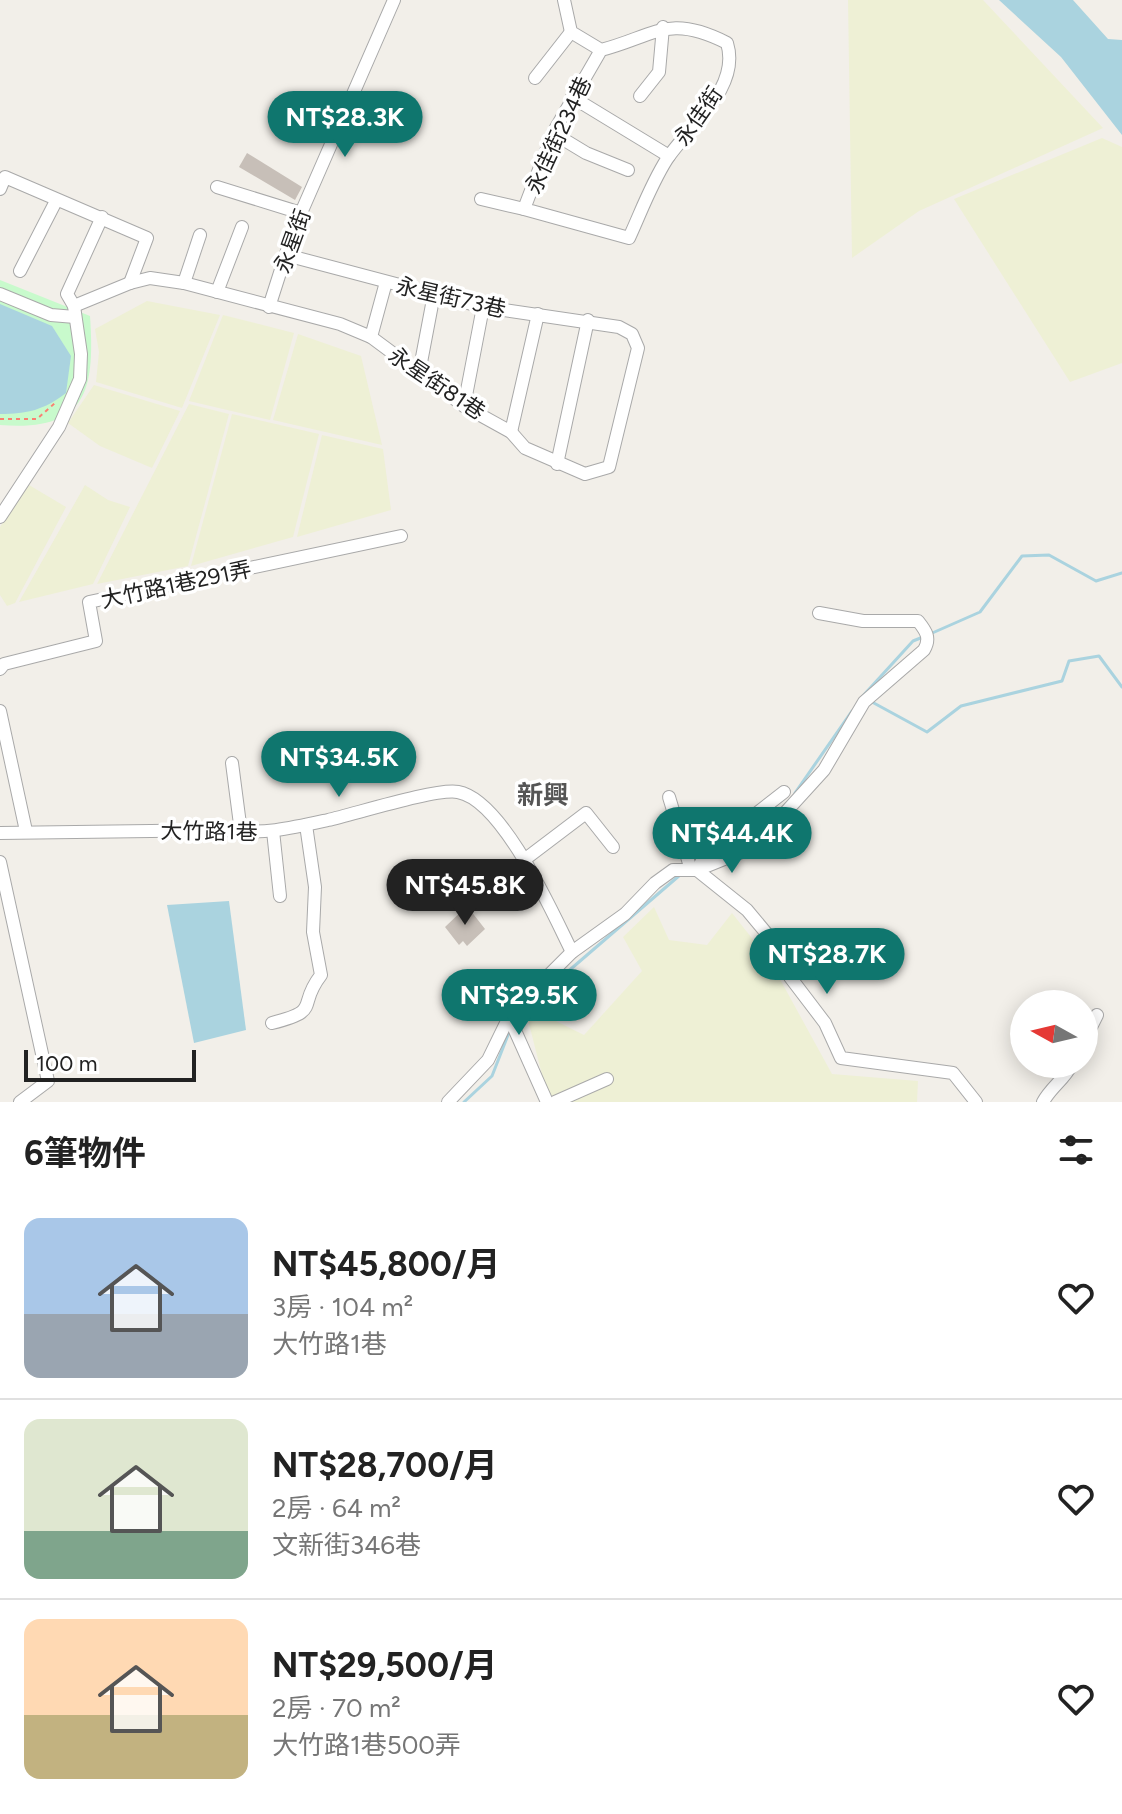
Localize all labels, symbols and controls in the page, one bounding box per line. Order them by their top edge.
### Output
street label: 永佳街234巷 [520,72,597,198]
street label: 永佳街 [668,82,728,151]
pin: NT$28.3K [262,91,428,159]
text: NT$28.3K [286,101,404,133]
street label: 永星街 [268,206,316,277]
street label: 永星街73巷 [393,272,508,323]
street label: 永星街81巷 [383,341,490,426]
street label: 大竹路1巷291弄 [98,555,254,614]
pin: NT$34.5K [256,731,422,799]
text: NT$34.5K [279,741,399,773]
district label: 新興 [517,779,569,811]
pin: NT$44.4K [649,807,815,875]
street label: 大竹路1巷 [160,817,258,846]
text: NT$44.4K [671,817,793,849]
pin: NT$45.8K [382,859,548,927]
text: NT$45.8K [405,869,525,901]
pin: NT$28.7K [744,928,910,996]
text: NT$28.7K [768,938,886,970]
pin: NT$29.5K [436,969,602,1037]
text: NT$29.5K [460,979,578,1011]
north arrow [1010,990,1098,1078]
map controls [1010,990,1098,1078]
scale bar [24,1046,196,1082]
text: 100 m [36,1050,97,1077]
icon: filters [1054,1128,1098,1172]
text: 6筆物件 [24,1133,146,1174]
text: NT$45,800/月 [272,1244,501,1285]
icon: home [88,1250,184,1346]
icon: heart [1054,1276,1098,1320]
text: 3房 · 104 m² [272,1291,413,1323]
text: 大竹路1巷 [272,1328,387,1360]
text: NT$28,700/月 [272,1445,498,1486]
icon: home [88,1451,184,1547]
icon: heart [1054,1477,1098,1521]
text: 2房 · 64 m² [272,1492,401,1524]
text: 文新街346巷 [272,1529,421,1561]
text: NT$29,500/月 [272,1645,498,1686]
icon: home [88,1651,184,1747]
icon: heart [1054,1677,1098,1721]
text: 2房 · 70 m² [272,1692,401,1724]
text: 大竹路1巷500弄 [272,1729,461,1761]

